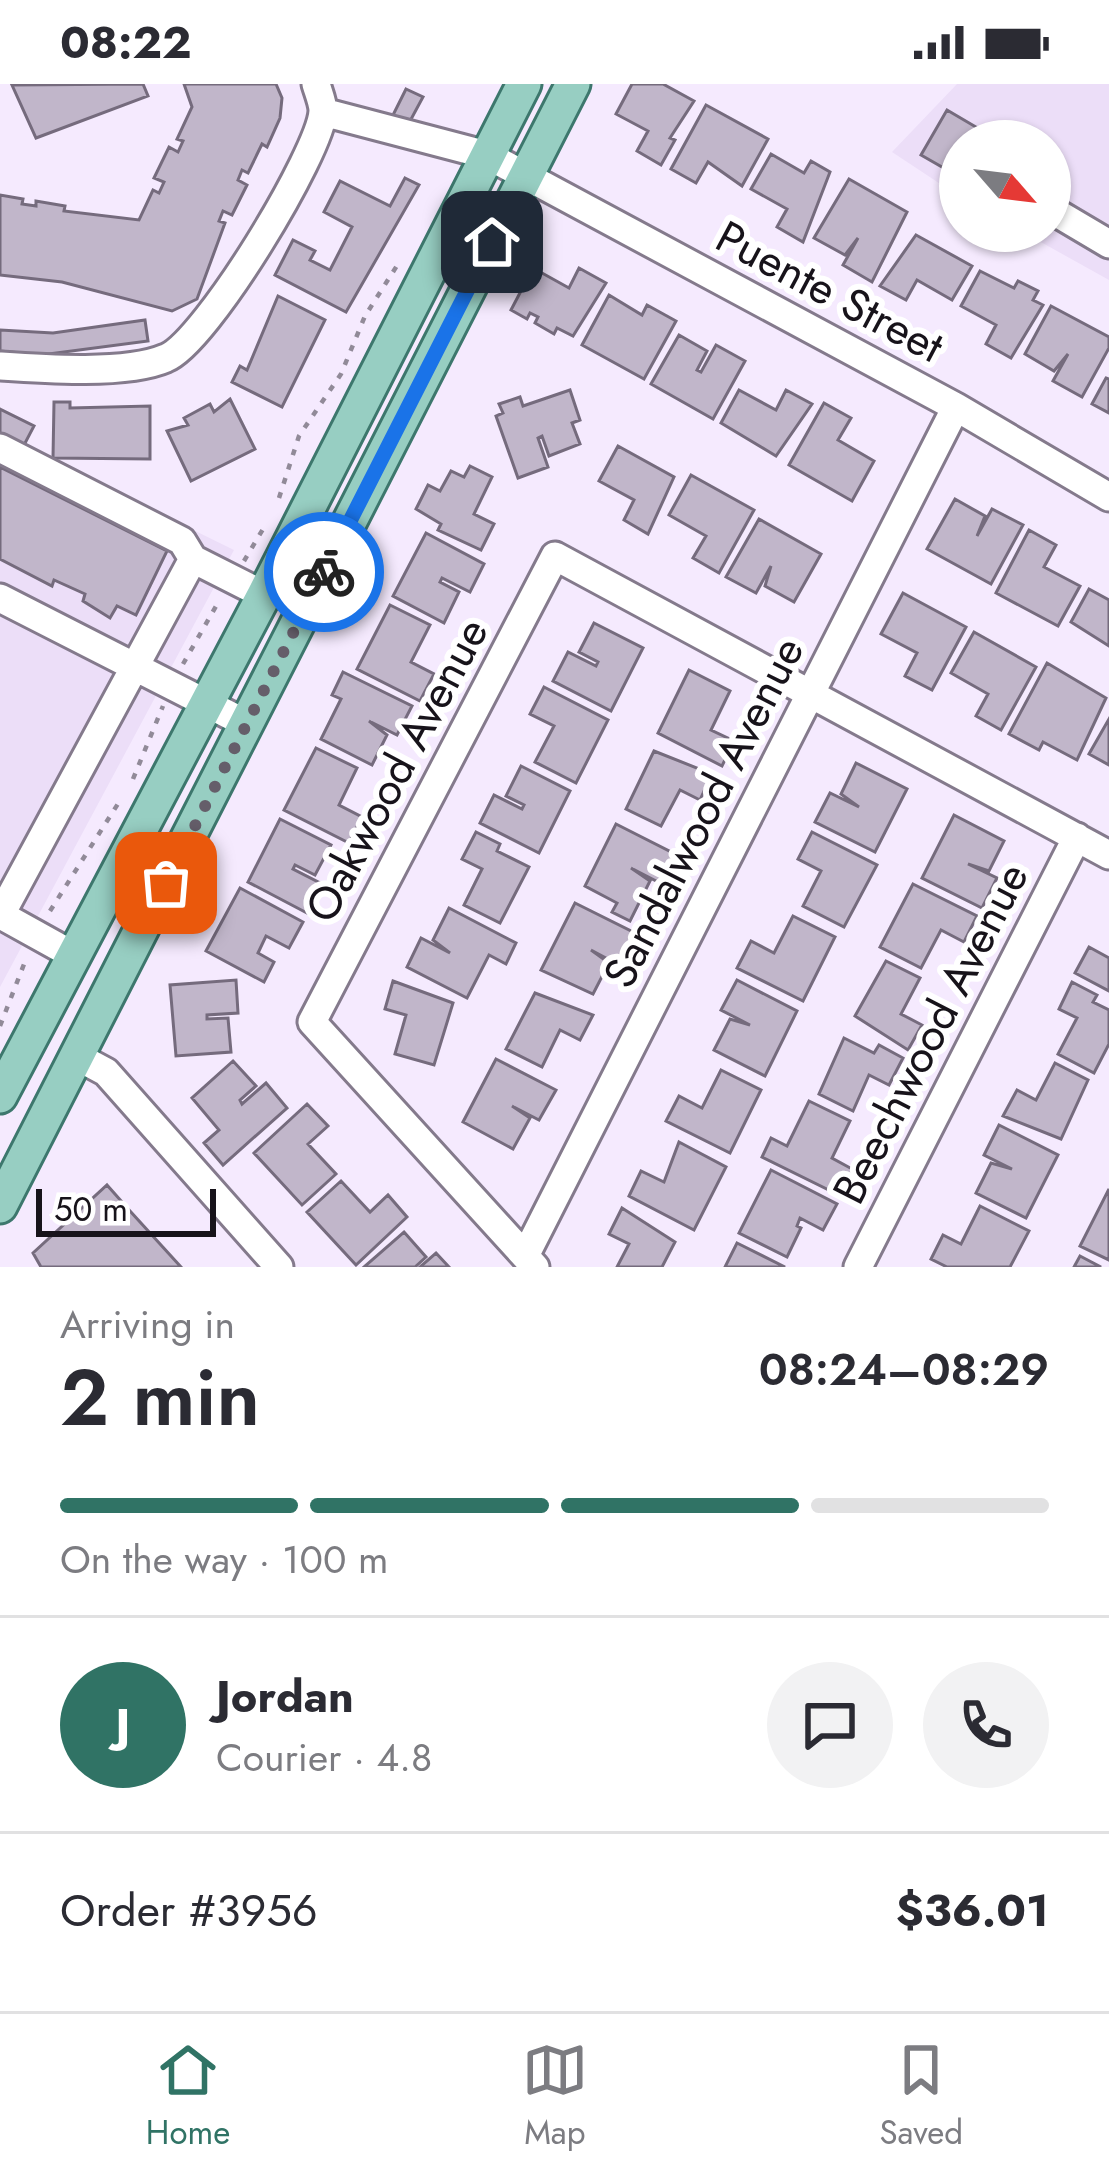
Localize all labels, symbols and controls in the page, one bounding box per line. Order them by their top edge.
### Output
text: 08:22 [60,10,192,75]
north arrow [939,120,1071,252]
map controls [939,120,1071,252]
pin [441,191,543,293]
street label: Puente Street [705,204,955,379]
icon: home [459,209,525,275]
courier [264,512,384,632]
icon: bike [291,539,357,605]
street label: Oakwood Avenue [289,607,504,934]
street label: Sandalwood Avenue [587,626,820,999]
pin [115,832,217,934]
icon: bag [133,850,199,916]
street label: Beechwood Avenue [816,852,1044,1215]
scale bar [36,1183,216,1236]
text: 50 m [54,1186,128,1233]
text: Arriving in [60,1296,235,1353]
text: 08:24–08:29 [759,1337,1049,1402]
text: 2 min [60,1342,260,1454]
text: On the way · 100 m [60,1531,388,1588]
button: chat [767,1662,893,1788]
button: phone [923,1662,1049,1788]
text: Jordan [216,1664,354,1729]
text: J [116,1692,130,1757]
text: Courier · 4.8 [216,1729,432,1786]
text: Order #3956 [60,1878,318,1943]
text: $36.01 [896,1878,1049,1943]
tab: Home [146,2037,230,2156]
tab: Map [522,2037,588,2156]
tab: Saved [880,2037,963,2156]

